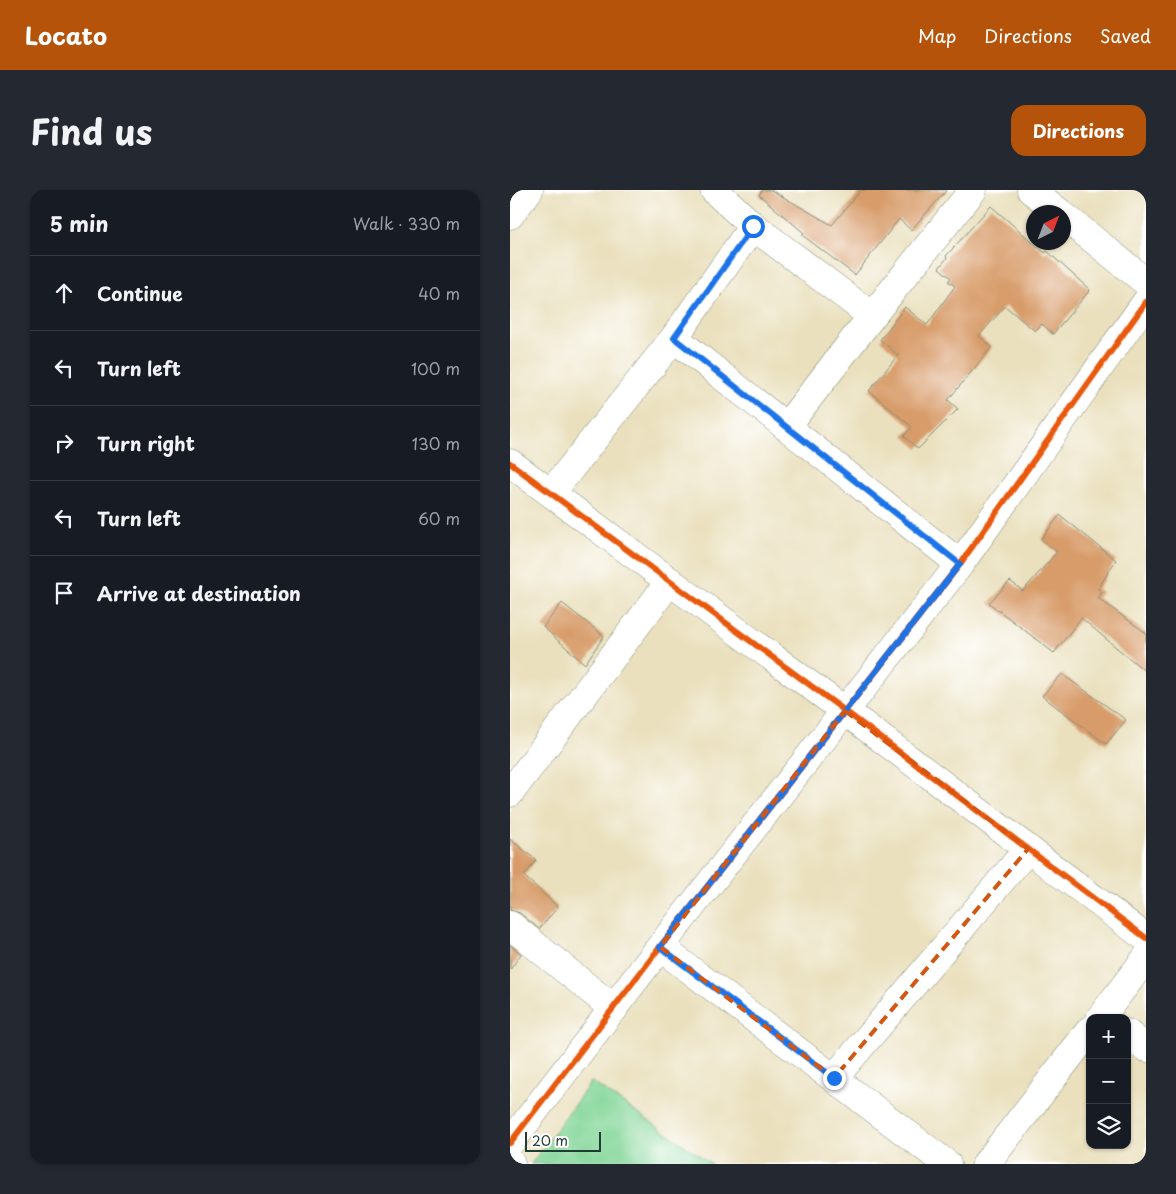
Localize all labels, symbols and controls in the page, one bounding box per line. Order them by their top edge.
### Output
text: Locato [25,17,107,53]
text: Map [918,22,956,49]
text: Directions [984,22,1072,49]
text: Saved [1100,22,1151,49]
text: Find us [30,104,152,157]
button: Directions [1011,105,1146,156]
north arrow [1026,205,1071,250]
text: 5 min [50,207,108,239]
text: Walk · 330 m [353,211,460,235]
route start [742,215,765,238]
icon: ahead [50,279,78,307]
text: Continue [97,279,183,307]
text: 40 m [418,281,460,305]
icon: left [50,354,78,382]
text: Turn left [97,354,181,382]
text: 100 m [411,356,460,380]
icon: right [50,429,78,457]
text: Turn right [97,429,195,457]
text: 130 m [412,431,460,455]
icon: left [50,504,78,532]
text: Turn left [97,504,181,532]
text: 60 m [418,506,460,530]
icon: arrive [50,579,78,607]
text: Arrive at destination [97,579,301,607]
map controls [1086,1014,1131,1149]
button: + [1086,1014,1131,1059]
button: − [1086,1059,1131,1104]
route end [823,1067,846,1090]
button: layers [1086,1104,1131,1149]
scale bar [525,1129,601,1152]
text: 20 m [532,1130,568,1151]

